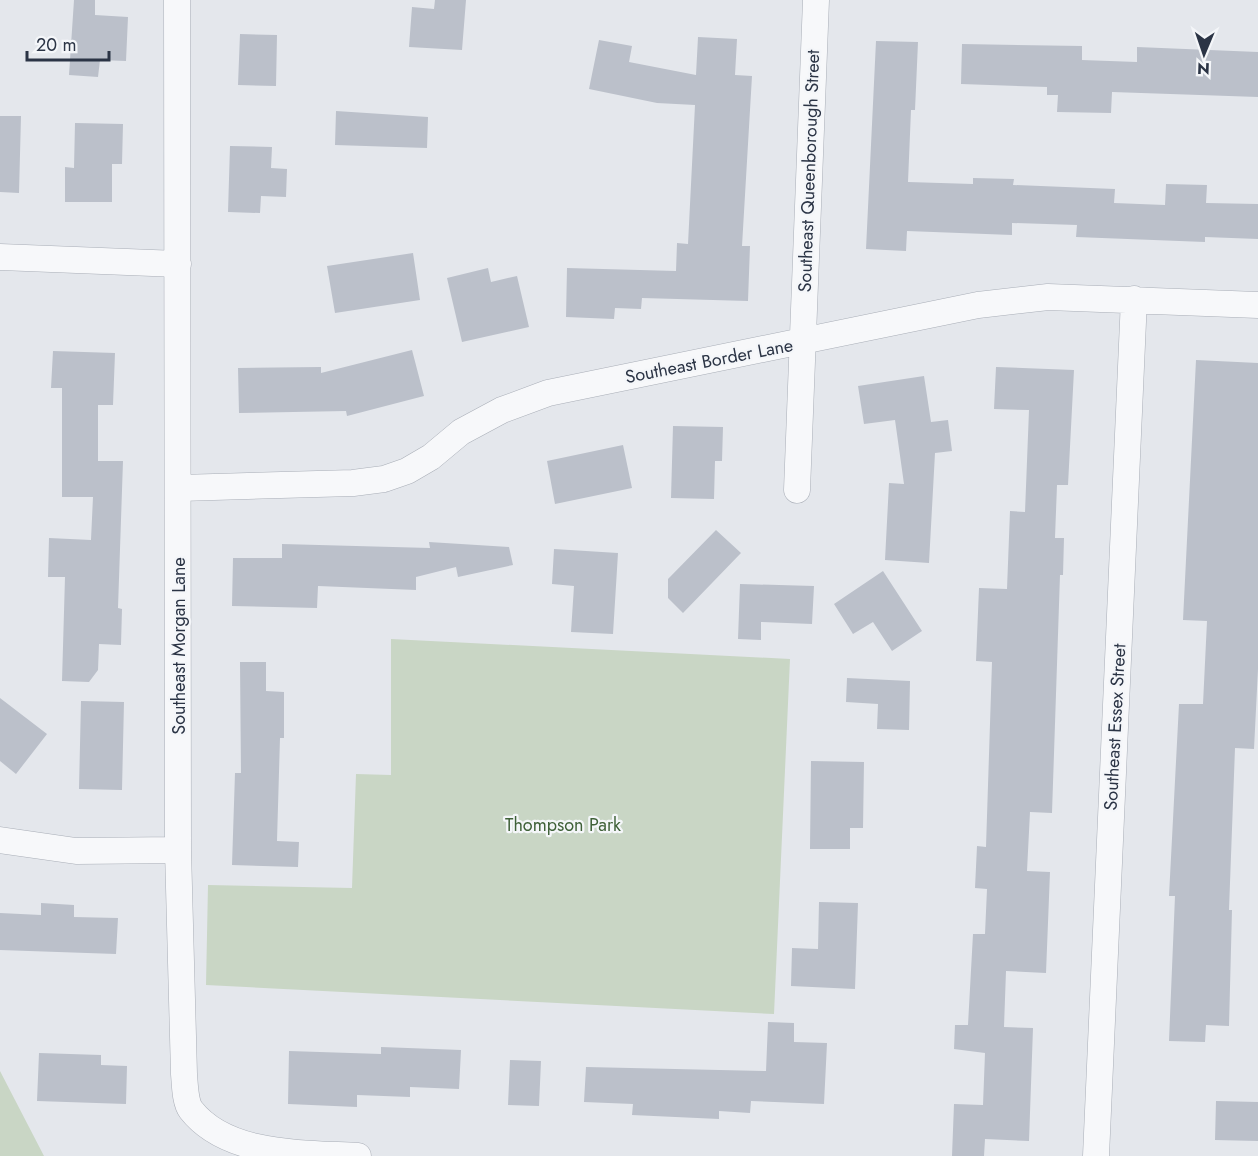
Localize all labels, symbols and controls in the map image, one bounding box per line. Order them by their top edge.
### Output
scale bar [27,24,110,62]
north arrow [1174,24,1234,84]
text: 20 m [36,32,76,58]
street label: Southeast Queenborough Street [792,49,826,293]
text: N [1197,57,1210,80]
street label: Southeast Border Lane [623,332,795,390]
street label: Southeast Morgan Lane [166,557,192,735]
street label: Southeast Essex Street [1098,642,1132,811]
park label: Thompson Park [505,812,621,838]

